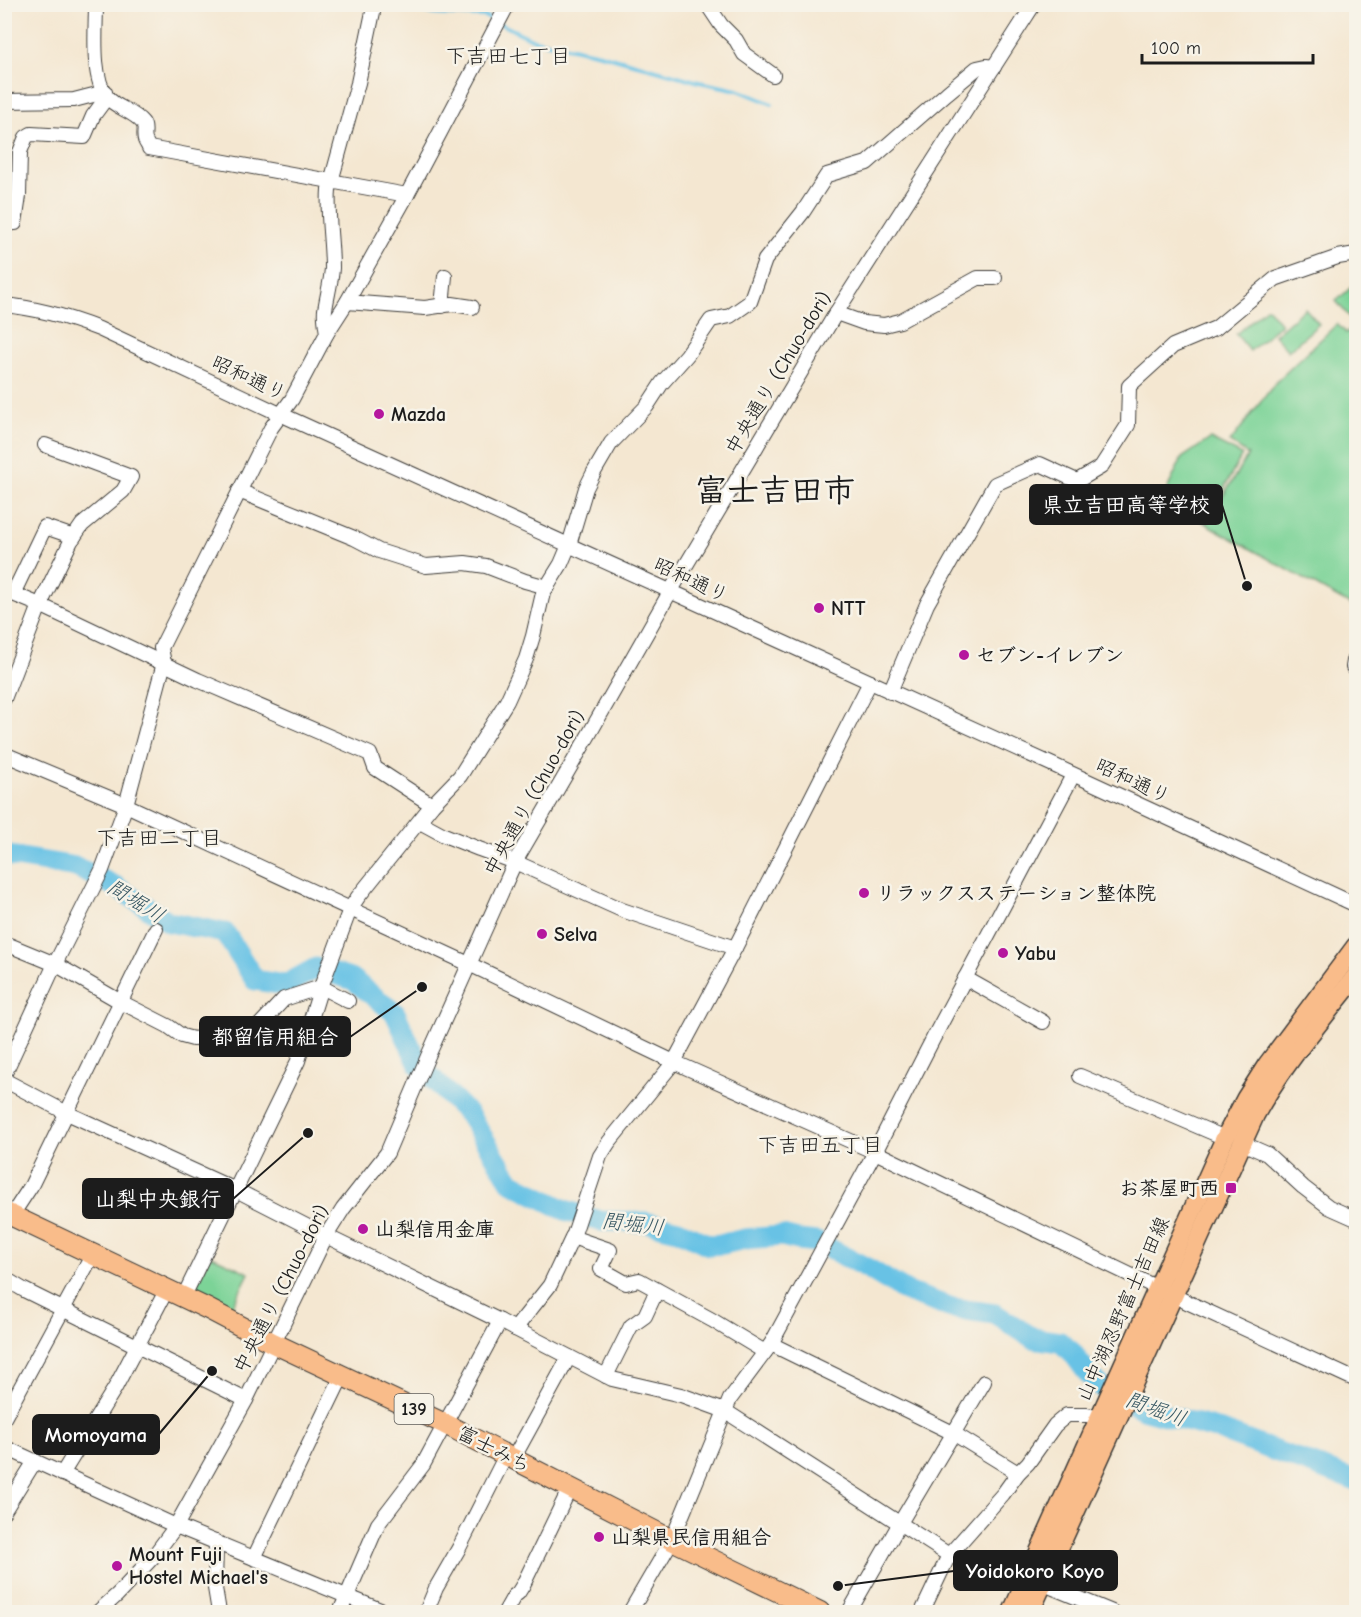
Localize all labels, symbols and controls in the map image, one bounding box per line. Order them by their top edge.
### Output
scale bar [1142,27,1313,65]
text: 100 m [1151,38,1201,59]
district label: 下吉田七丁目 [445,44,571,68]
street label: 中央通り (Chuo-dori) [720,287,836,459]
street label: 昭和通り [208,351,290,405]
place label: Mazda [391,403,446,426]
marker: Mazda [372,407,386,421]
district label: 富士吉田市 [695,472,855,509]
callout: 県立吉田高等学校 [1030,485,1222,524]
text: 県立吉田高等学校 [1042,493,1210,517]
street label: 昭和通り [650,553,732,607]
place label: NTT [831,597,866,620]
marker: NTT [812,601,826,615]
place label: セブン-イレブン [976,644,1124,667]
marker: セブン-イレブン [957,648,971,662]
street label: 中央通り (Chuo-dori) [479,706,589,880]
street label: 昭和通り [1092,754,1174,808]
district label: 下吉田二丁目 [96,826,222,850]
water label: 間堀川 [103,874,169,928]
place label: リラックスステーション整体院 [876,882,1156,905]
marker: リラックスステーション整体院 [857,886,871,900]
place label: Selva [554,923,598,946]
marker: Selva [535,927,549,941]
place label: Yabu [1015,942,1056,965]
marker: Yabu [996,946,1010,960]
callout: 都留信用組合 [200,1017,350,1056]
text: 都留信用組合 [212,1025,338,1049]
district label: 下吉田五丁目 [757,1133,883,1157]
place label: お茶屋町西 [1119,1177,1219,1200]
callout: 山梨中央銀行 [83,1179,233,1218]
marker: お茶屋町西 [1224,1181,1238,1195]
text: 山梨中央銀行 [95,1187,221,1211]
street label: 中央通り (Chuo-dori) [229,1201,333,1377]
water label: 間堀川 [600,1208,666,1240]
street label: 山中湖忍野富士吉田線 [1072,1213,1174,1405]
place label: 山梨信用金庫 [375,1218,495,1241]
marker: 山梨信用金庫 [356,1222,370,1236]
water label: 間堀川 [1122,1387,1190,1431]
road number: 139 [394,1394,434,1424]
callout: Momoyama [33,1415,159,1454]
street label: 富士みち [453,1421,535,1477]
text: Momoyama [45,1423,147,1447]
place label: 山梨県民信用組合 [611,1526,771,1549]
marker: 山梨県民信用組合 [592,1530,606,1544]
place label: Mount Fuji Hostel Michael's [129,1543,268,1589]
callout: Yoidokoro Koyo [954,1551,1117,1590]
marker: Mount Fuji Hostel Michael's [110,1559,124,1573]
text: Yoidokoro Koyo [966,1559,1104,1583]

